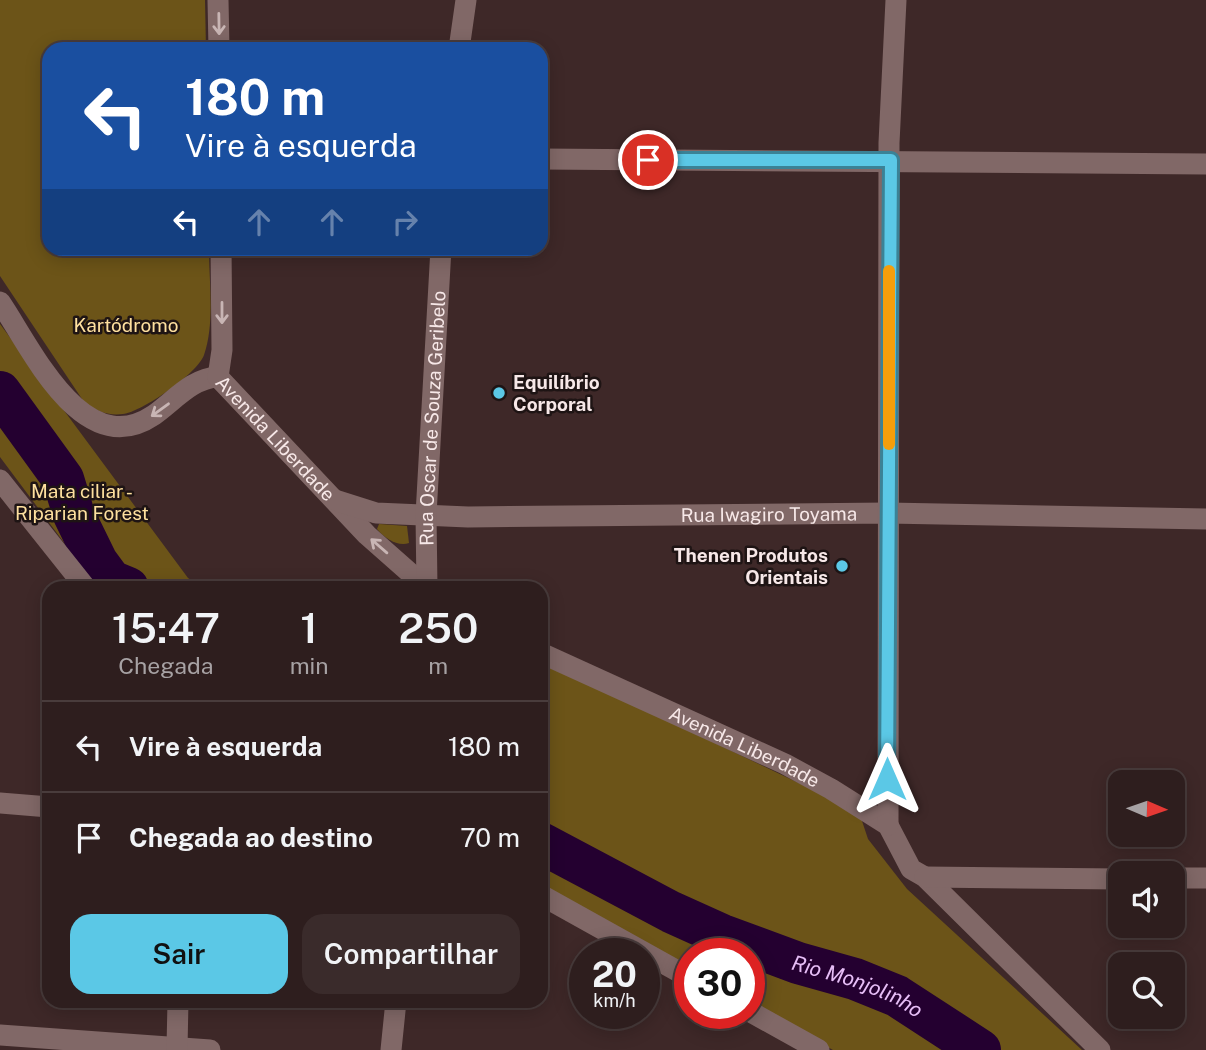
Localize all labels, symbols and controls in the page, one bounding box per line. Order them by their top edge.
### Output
one-way arrow [212,13,225,36]
text: 180 m [185,68,325,126]
icon: left [70,70,161,161]
text: Vire à esquerda [185,127,417,164]
pin [618,130,678,190]
icon: arrive [629,141,667,179]
icon: left [167,203,205,241]
icon: ahead [240,203,278,241]
icon: ahead [313,203,351,241]
icon: right [386,203,424,241]
street label: Rua Oscar de Souza Geribelo [415,290,450,546]
one-way arrow [215,301,228,324]
park label: Kartódromo [74,314,179,336]
street label: Avenida Liberdade [211,371,340,505]
place label: Equilíbrio Corporal [513,371,600,415]
marker: Equilíbrio Corporal [491,385,507,401]
one-way arrow [151,403,170,417]
park label: Mata ciliar - Riparian Forest [15,480,149,524]
street label: Rua Iwagiro Toyama [681,502,857,526]
one-way arrow [370,538,388,554]
place label: Thenen Produtos Orientais [674,544,828,588]
marker: Thenen Produtos Orientais [834,558,850,574]
text: 15:47 [112,603,220,652]
text: 1 [300,603,318,652]
text: 250 [398,603,478,652]
text: Chegada [118,652,213,679]
text: min [290,652,329,679]
text: m [428,652,448,679]
street label: Avenida Liberdade [666,702,824,792]
icon: left [70,728,108,766]
text: Vire à esquerda [129,731,322,762]
text: 180 m [448,731,520,762]
position arrow [850,742,924,816]
north arrow [1108,770,1185,847]
map controls [1108,770,1185,1029]
icon: arrive [70,819,108,857]
text: Chegada ao destino [129,822,373,853]
text: 70 m [460,822,520,853]
button: sound [1108,861,1185,938]
button: Sair [70,914,288,994]
button: Compartilhar [302,914,520,994]
speed limit sign: 30 [674,938,765,1029]
water label: Rio Monjolinho [789,949,928,1022]
button: search [1108,952,1185,1029]
text: 20 [592,954,637,995]
text: km/h [593,990,636,1011]

